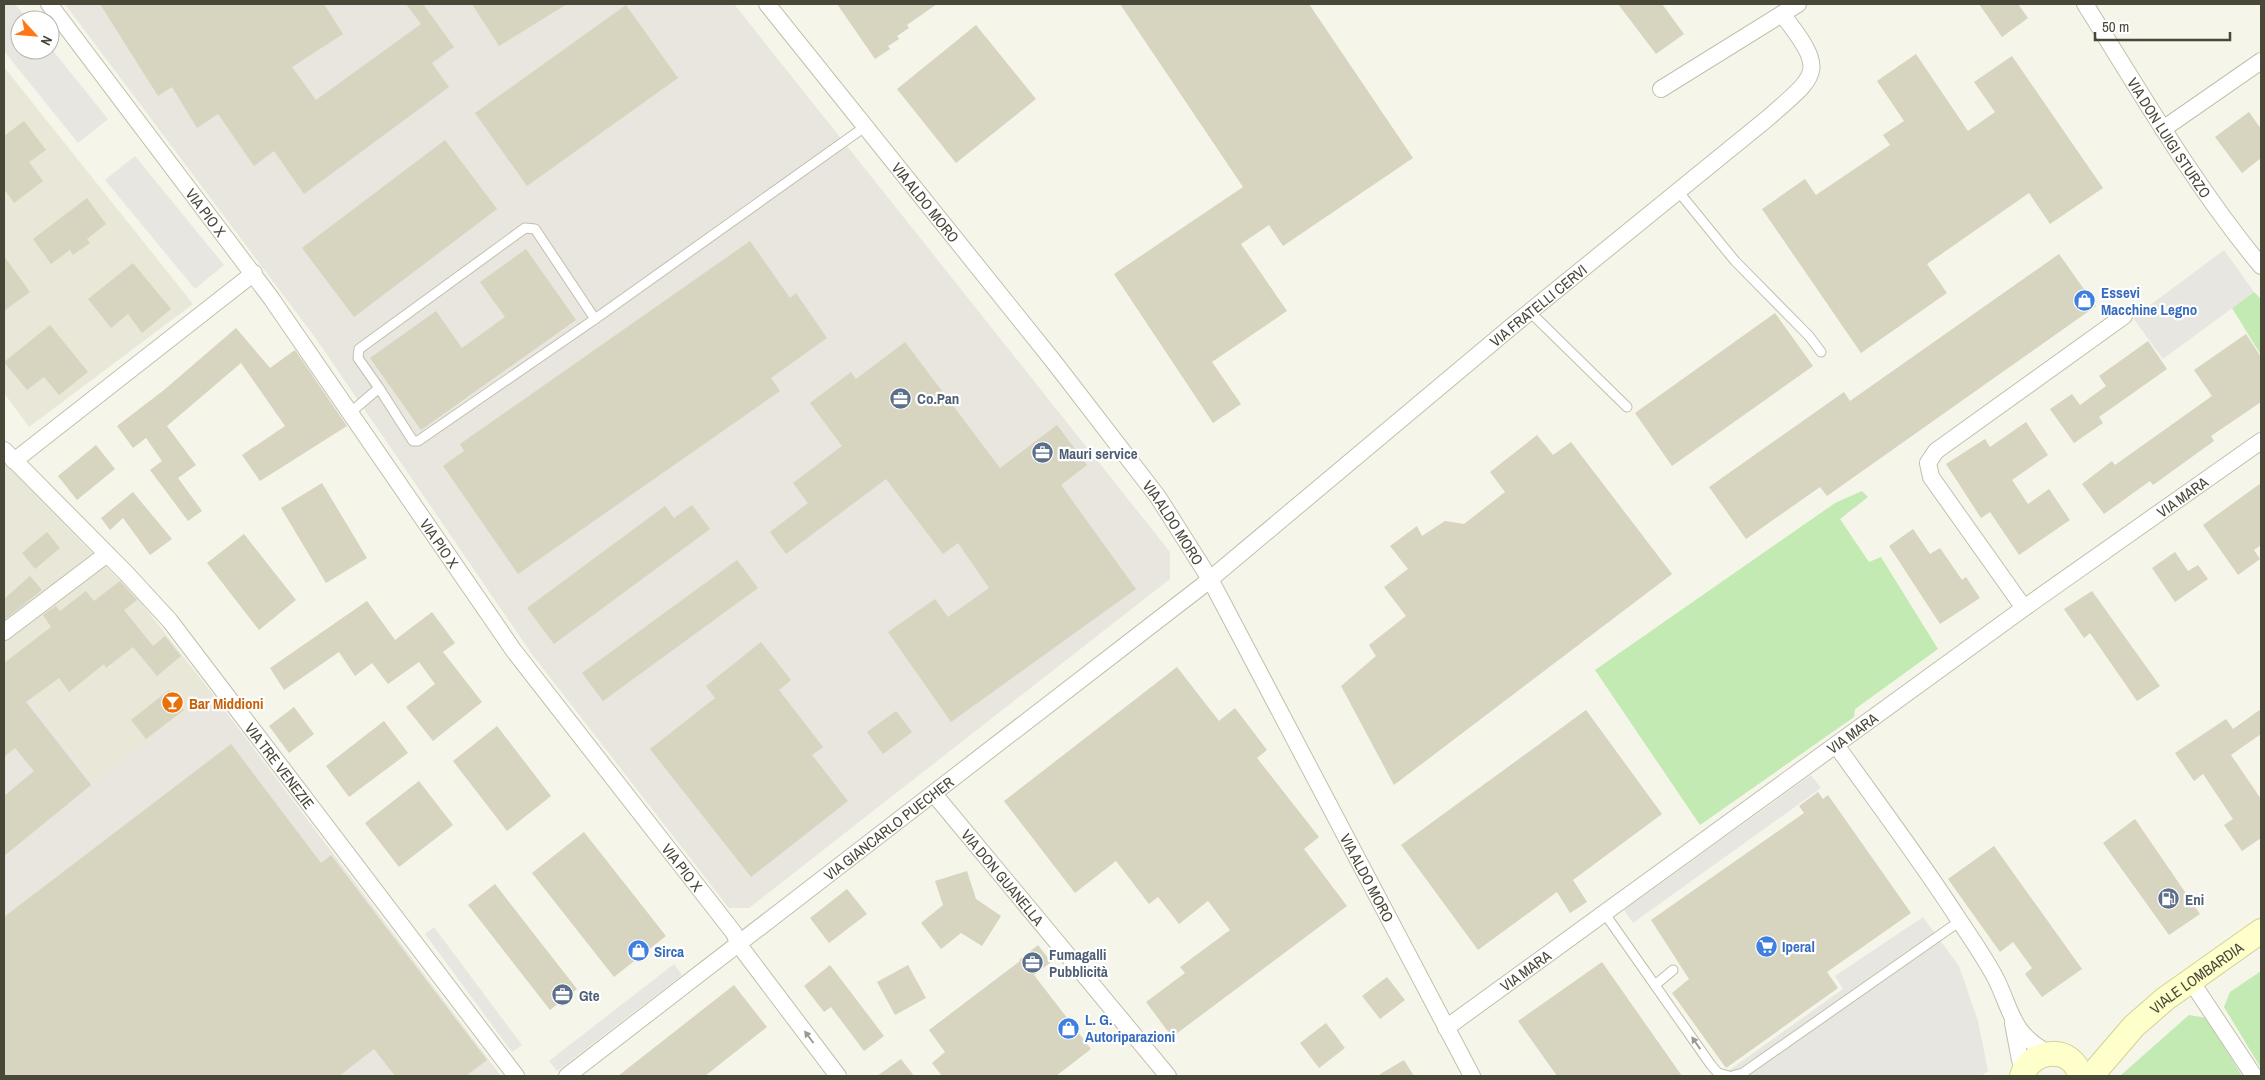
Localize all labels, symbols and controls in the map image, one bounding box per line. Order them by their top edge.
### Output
north arrow [10,10,60,60]
scale bar [2095,10,2230,42]
text: 50 m [2102,16,2129,37]
text: N [37,33,57,48]
street label: VIA DON LUIGI STURZO [2123,73,2216,202]
street label: VIA ALDO MORO [887,158,964,247]
street label: VIA PIO X [181,184,232,241]
street label: VIA FRATELLI CERVI [1485,259,1591,351]
place label: Essevi Macchine Legno [2101,282,2197,320]
shop icon: Essevi Macchine Legno [2073,289,2097,313]
office icon: Co.Pan [889,386,913,410]
place label: Co.Pan [917,388,959,409]
office icon: Mauri service [1031,441,1055,465]
place label: Mauri service [1059,443,1138,464]
street label: VIA MARA [2152,471,2213,522]
street label: VIA ALDO MORO [1138,476,1209,569]
street label: VIA PIO X [415,514,465,573]
bar icon: Bar Middioni [161,691,185,715]
place label: Bar Middioni [189,693,264,714]
street label: VIA MARA [1822,707,1882,758]
street label: VIA TRE VENEZIE [240,718,320,813]
street label: VIA GIANCARLO PUECHER [819,771,958,885]
street label: VIA DON GUANELLA [957,825,1050,930]
street label: VIA ALDO MORO [1336,830,1399,926]
street label: VIA PIO X [657,839,708,896]
fuel station icon: Eni [2157,887,2181,911]
place label: Eni [2185,889,2204,910]
supermarket icon: Iperal [1754,934,1778,958]
place label: Iperal [1782,936,1815,957]
street label: VIALE LOMBARDIA [2145,936,2248,1018]
shop icon: Sirca [626,939,650,963]
place label: Sirca [654,941,684,962]
place label: Fumagalli Pubblicità [1049,944,1108,982]
street label: VIA MARA [1496,944,1556,996]
office icon: Fumagalli Pubblicità [1021,951,1045,975]
office icon: Gte [551,983,575,1007]
place label: Gte [579,985,600,1006]
place label: L. G. Autoriparazioni [1085,1009,1175,1047]
shop icon: L. G. Autoriparazioni [1057,1016,1081,1040]
one-way arrow [804,1030,814,1044]
one-way arrow [1691,1036,1701,1050]

